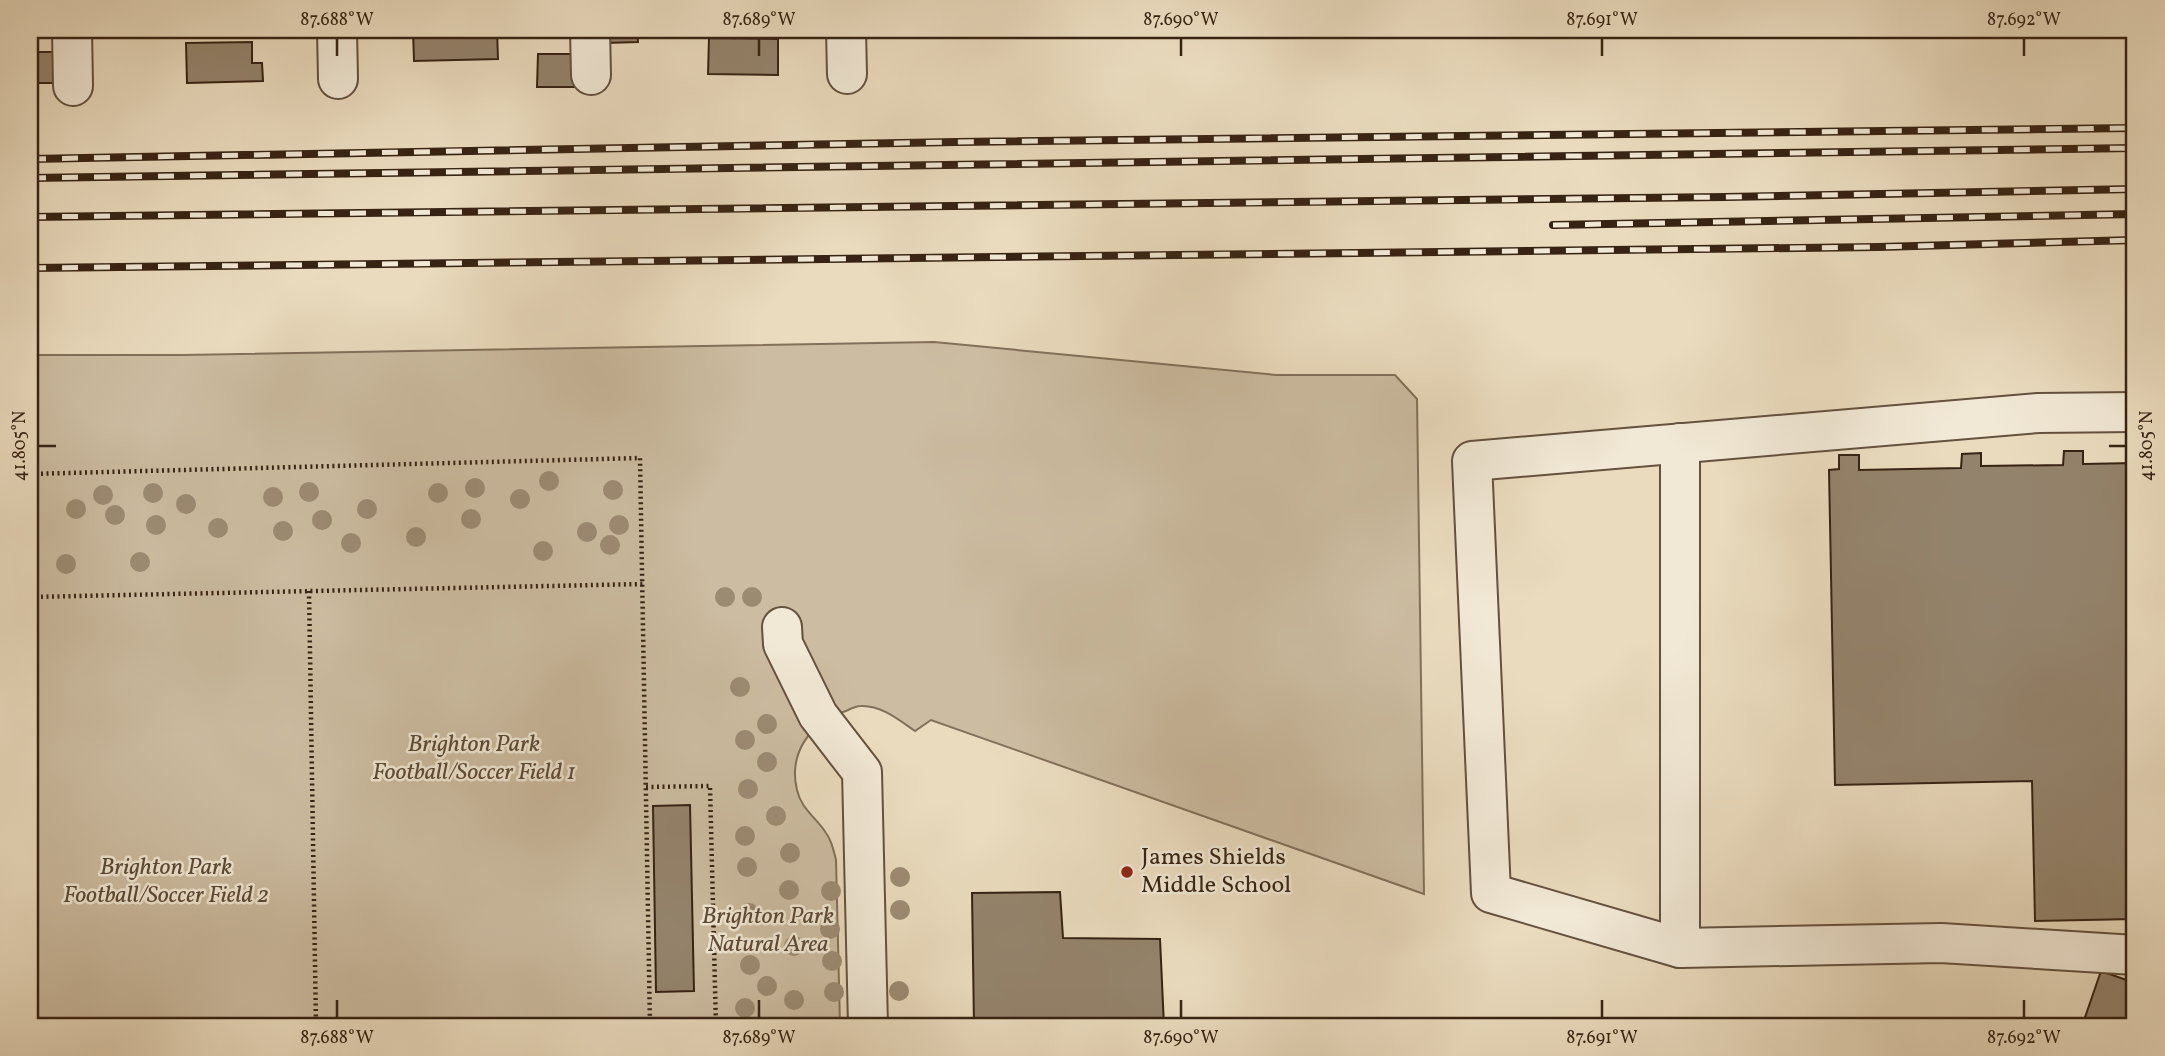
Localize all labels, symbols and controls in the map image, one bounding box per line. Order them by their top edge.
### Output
text: 87.688°W [300,8,374,33]
text: 87.689°W [722,8,796,33]
text: 87.690°W [1143,8,1219,33]
text: 87.691°W [1566,8,1638,33]
text: 87.692°W [1987,8,2061,33]
text: 41.805°N [8,411,33,481]
text: 41.805°N [2135,411,2160,481]
park label: Brighton Park Football/Soccer Field 1 [372,728,576,790]
place label: James Shields Middle School [1141,841,1291,903]
park label: Brighton Park Football/Soccer Field 2 [63,851,269,913]
marker: James Shields Middle School [1119,864,1135,880]
park label: Brighton Park Natural Area [702,900,834,962]
text: 87.688°W [300,1026,374,1051]
text: 87.689°W [722,1026,796,1051]
text: 87.690°W [1143,1026,1219,1051]
text: 87.691°W [1566,1026,1638,1051]
text: 87.692°W [1987,1026,2061,1051]

